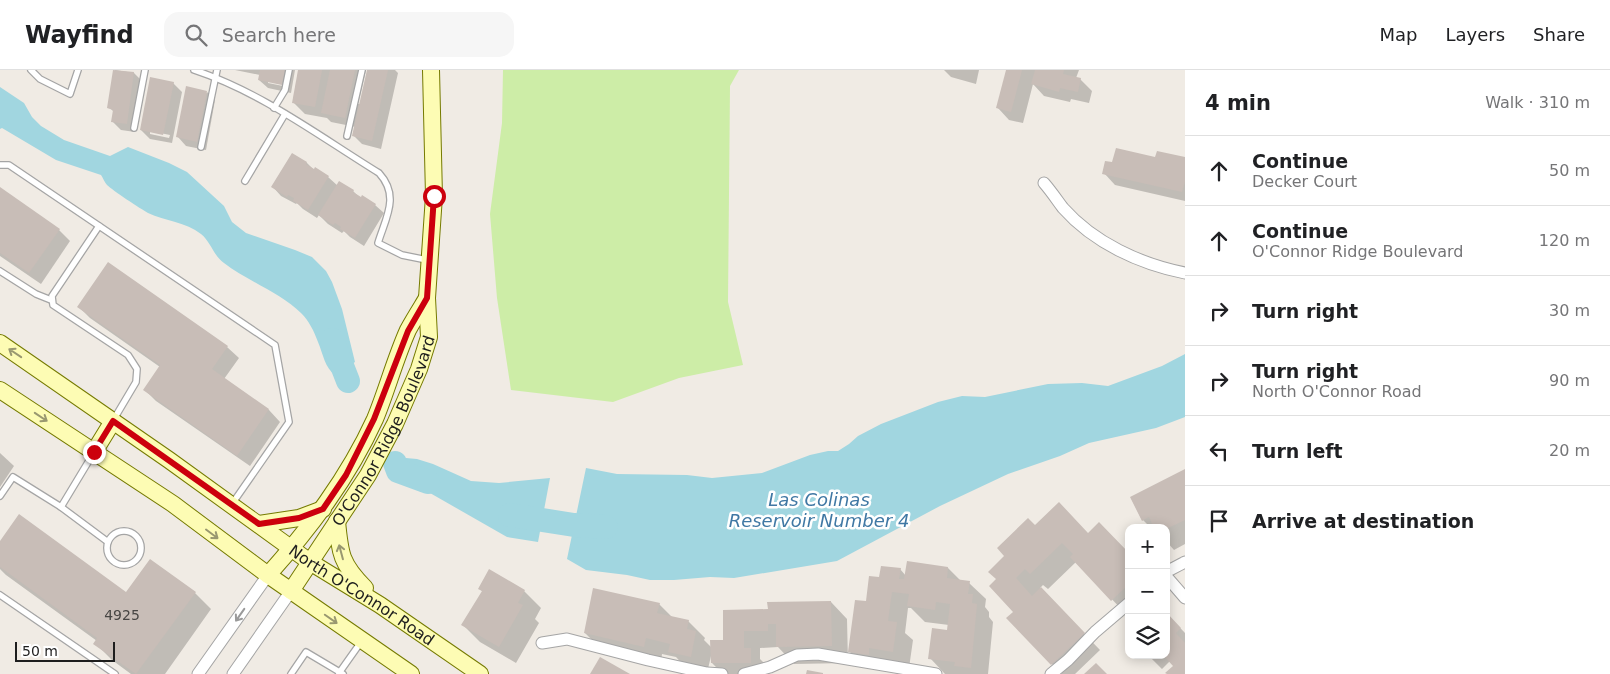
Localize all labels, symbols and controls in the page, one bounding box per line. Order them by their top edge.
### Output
search box [164,12,514,57]
text: Wayfind [25,21,134,49]
icon: search [182,21,210,49]
text: Search here [222,24,336,46]
text: Map [1379,24,1417,45]
text: Layers [1445,24,1505,45]
text: Share [1533,24,1585,45]
text: 4 min [1205,91,1271,115]
text: Walk · 310 m [1485,93,1590,112]
text: Continue [1252,150,1348,172]
icon: ahead [1205,157,1233,185]
text: 50 m [1549,161,1590,180]
text: Decker Court [1252,172,1357,191]
route start [423,185,446,208]
text: Continue [1252,220,1348,242]
icon: ahead [1205,227,1233,255]
text: 120 m [1539,231,1590,250]
text: O'Connor Ridge Boulevard [1252,242,1463,261]
icon: right [1205,297,1233,325]
text: Turn right [1252,300,1358,322]
text: 30 m [1549,301,1590,320]
street label: O'Connor Ridge Boulevard [327,333,438,529]
one-way arrow [9,348,23,358]
text: Turn right [1252,360,1358,382]
icon: right [1205,367,1233,395]
text: 90 m [1549,371,1590,390]
text: North O'Connor Road [1252,382,1422,401]
one-way arrow [33,412,47,422]
icon: left [1205,437,1233,465]
text: Turn left [1252,440,1343,462]
route end [83,441,106,464]
text: 20 m [1549,441,1590,460]
water label: Las Colinas Reservoir Number 4 [729,489,909,531]
icon: arrive [1205,507,1233,535]
text: Arrive at destination [1252,510,1474,532]
map controls [1125,524,1170,659]
button: + [1125,524,1170,569]
one-way arrow [205,528,218,539]
street label: North O'Connor Road [285,541,438,649]
one-way arrow [336,545,346,561]
button: − [1125,569,1170,614]
house number: 4925 [104,607,140,623]
one-way arrow [235,608,245,622]
one-way arrow [324,614,338,624]
button: layers [1125,614,1170,659]
scale bar [15,639,115,662]
text: 50 m [22,643,58,659]

